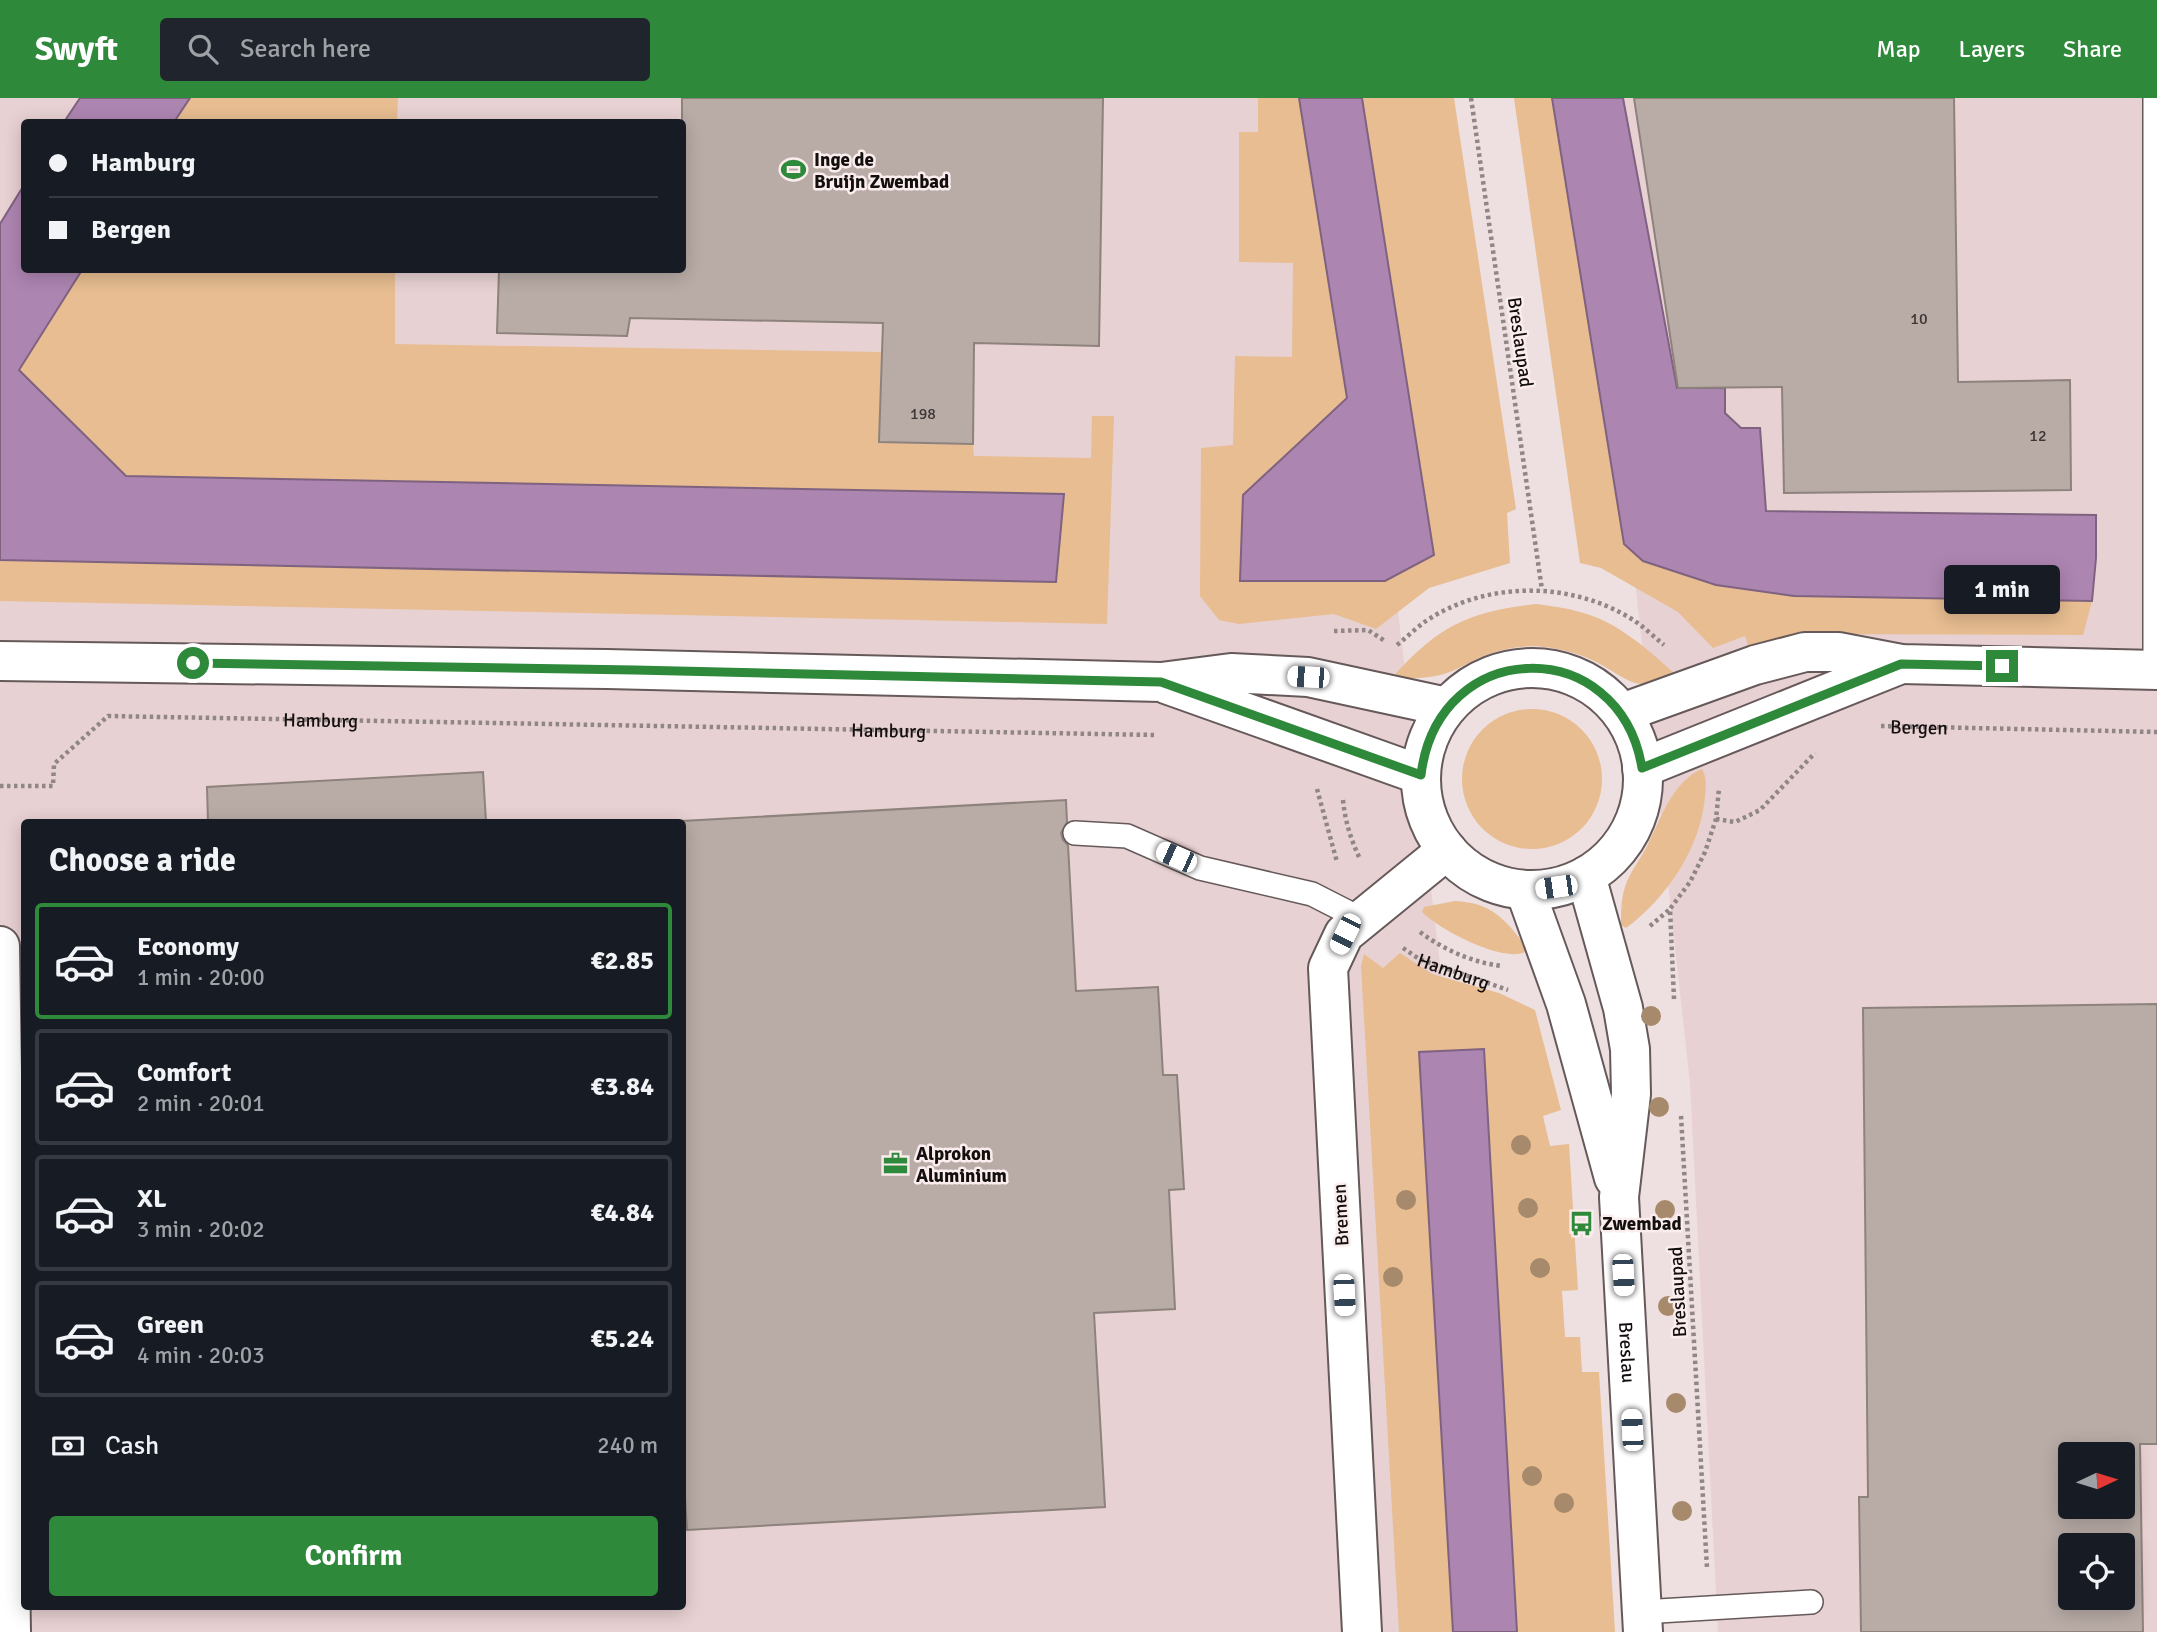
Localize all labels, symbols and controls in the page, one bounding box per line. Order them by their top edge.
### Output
search box [160,18,650,81]
text: Swyft [35,29,118,70]
icon: search [184,30,222,68]
text: Search here [240,33,371,65]
text: Map [1876,34,1921,64]
text: Layers [1959,34,2025,64]
text: Share [2063,34,2122,64]
text: Hamburg [91,147,195,179]
place label: Inge de Bruijn Zwembad [814,148,949,194]
sports icon: Inge de Bruijn Zwembad [780,156,808,184]
text: Bergen [91,214,171,246]
street label: Breslaupad [1502,295,1538,389]
house number: 10 [1910,309,1928,329]
house number: 198 [910,404,936,424]
house number: 12 [2029,426,2047,446]
callout: 1 min [1944,564,2060,614]
text: 1 min [1974,575,2030,604]
route start [177,647,209,679]
route end [1986,650,2018,682]
car [1287,665,1330,689]
street label: Hamburg [283,708,358,734]
street label: Bergen [1890,715,1948,740]
street label: Hamburg [851,718,926,744]
car [1153,839,1200,875]
text: Choose a ride [49,841,236,880]
car [1534,874,1579,900]
car [1327,911,1364,957]
icon: car [53,930,116,993]
text: Economy [137,931,239,963]
text: €2.85 [590,945,654,977]
street label: Hamburg [1414,948,1493,996]
text: 1 min · 20:00 [137,963,265,992]
icon: car [53,1056,116,1119]
text: Comfort [137,1057,231,1089]
text: €3.84 [590,1071,654,1103]
text: 2 min · 20:01 [137,1089,265,1118]
place label: Alprokon Aluminium [916,1142,1007,1188]
office icon: Alprokon Aluminium [882,1150,910,1178]
icon: car [53,1182,116,1245]
text: XL [137,1183,167,1215]
street label: Bremen [1327,1183,1355,1247]
text: €4.84 [590,1197,654,1229]
bus stop icon: Zwembad [1568,1209,1596,1237]
place label: Zwembad [1602,1212,1682,1236]
text: 3 min · 20:02 [137,1215,265,1244]
street label: Breslaupad [1664,1246,1692,1338]
car [1612,1253,1635,1297]
car [1333,1273,1356,1317]
icon: car [53,1308,116,1371]
text: Green [137,1309,204,1341]
street label: Breslau [1613,1321,1640,1384]
text: €5.24 [590,1323,654,1355]
text: 4 min · 20:03 [137,1341,265,1370]
car [1621,1408,1644,1452]
icon: cash [49,1427,87,1465]
text: Cash [105,1430,159,1462]
text: 240 m [597,1431,658,1460]
north arrow [2058,1442,2135,1519]
map controls [2058,1442,2135,1610]
button: Confirm [49,1516,658,1596]
button: locate [2058,1533,2135,1610]

